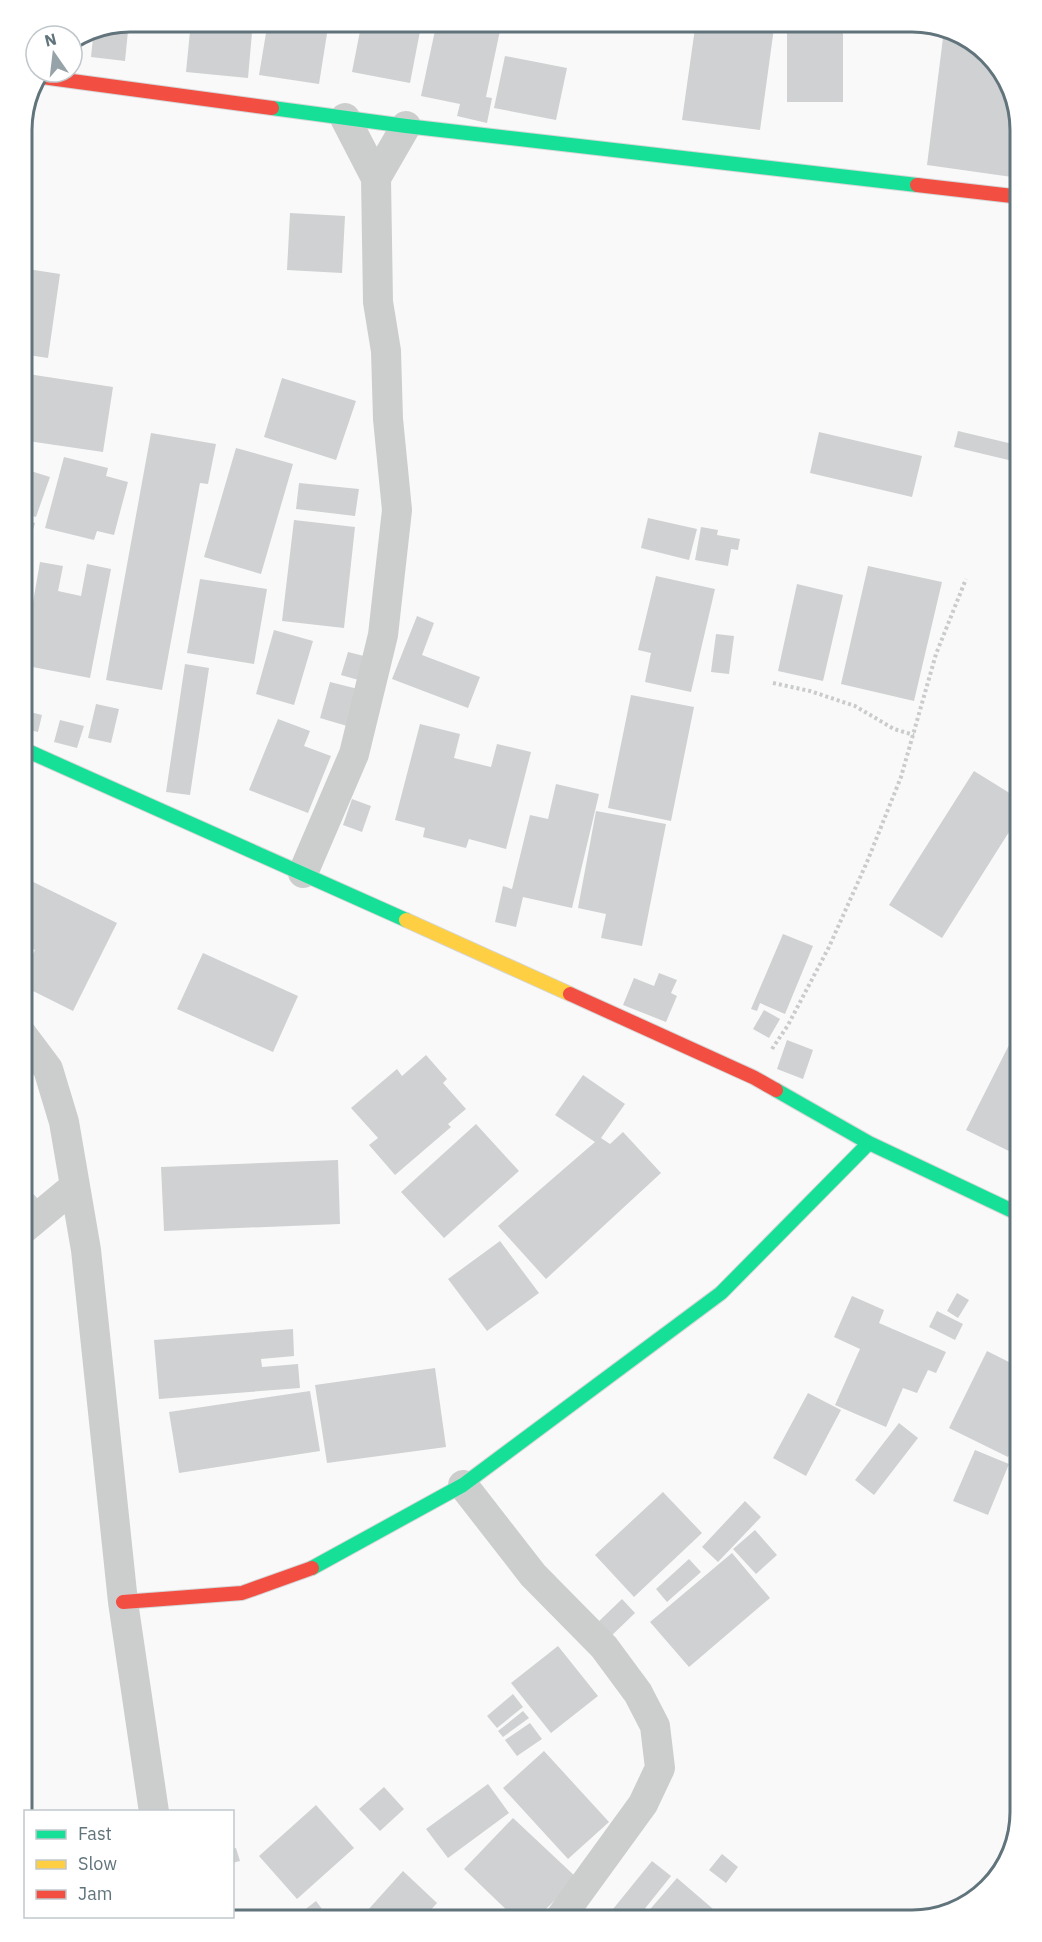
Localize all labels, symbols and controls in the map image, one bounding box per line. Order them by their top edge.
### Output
north arrow [24,24,84,84]
text: N [42,28,58,51]
legend [24,1810,234,1918]
text: Fast [78,1822,112,1845]
text: Slow [78,1852,117,1875]
text: Jam [78,1882,113,1905]

